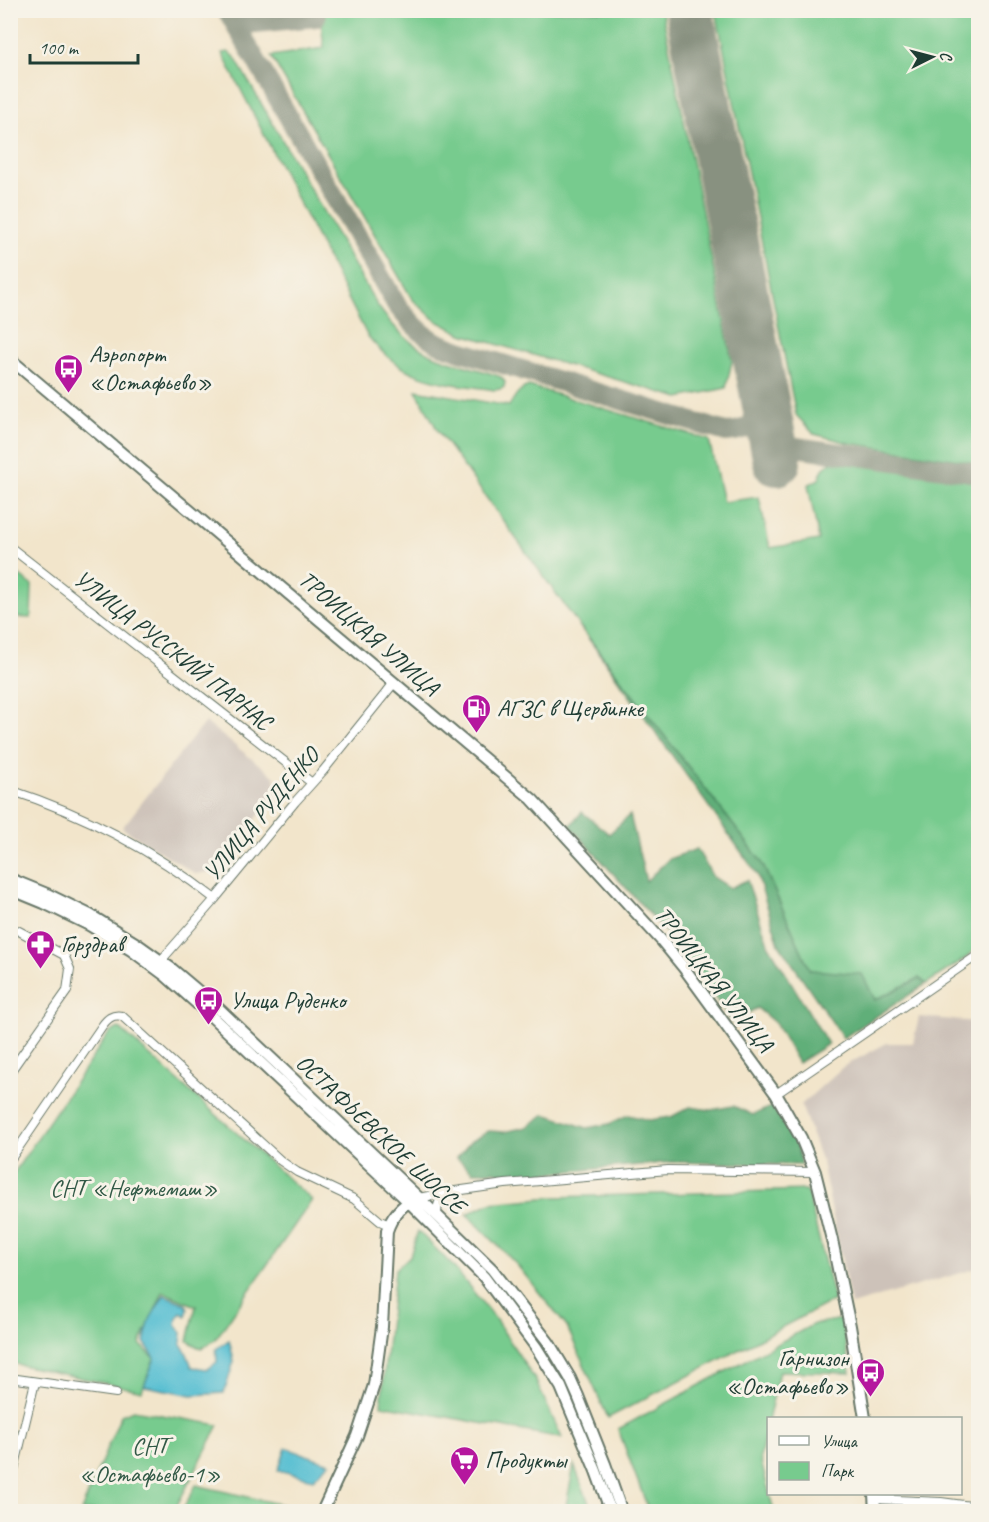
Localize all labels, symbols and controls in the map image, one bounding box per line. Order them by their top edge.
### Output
scale bar [30,27,138,65]
north arrow [902,27,962,87]
text: 100 m [39,37,80,59]
text: С [936,51,957,63]
place label: Аэропорт «Остафьево» [89,339,212,397]
bus stop icon: Аэропорт «Остафьево» [52,352,84,394]
street label: УЛИЦА РУССКИЙ ПАРНАС [68,563,280,738]
street label: ТРОИЦКАЯ УЛИЦА [293,564,446,703]
fuel station icon: АГЗС в Щербинке [460,692,492,734]
place label: АГЗС в Щербинке [497,693,645,723]
street label: УЛИЦА РУДЕНКО [197,739,327,887]
street label: ТРОИЦКАЯ УЛИЦА [648,900,781,1058]
pharmacy icon: Горздрав [24,928,56,970]
place label: Горздрав [61,929,128,959]
bus stop icon: Улица Руденко [193,984,225,1026]
place label: Улица Руденко [230,985,348,1015]
street label: ОСТАФЬЕВСКОЕ ШОССЕ [290,1048,474,1222]
park label: СНТ «Нефтемаш» [50,1173,218,1203]
place label: Гарнизон «Остафьево» [726,1343,851,1401]
bus stop icon: Гарнизон «Остафьево» [854,1356,886,1398]
legend [767,1417,962,1495]
text: Улица [821,1430,858,1452]
park label: СНТ «Остафьево-1» [79,1431,221,1489]
supermarket icon: Продукты [448,1444,480,1486]
place label: Продукты [485,1445,569,1475]
text: Парк [821,1460,855,1482]

